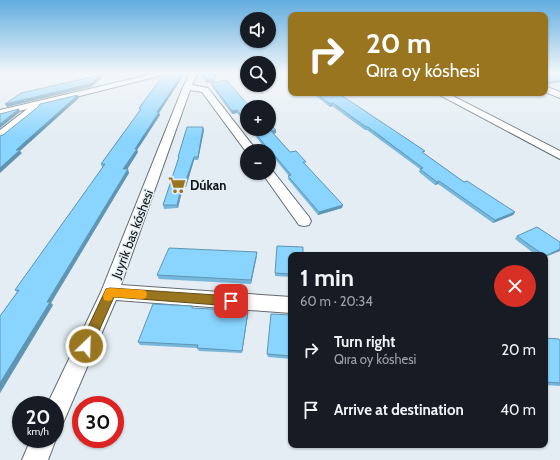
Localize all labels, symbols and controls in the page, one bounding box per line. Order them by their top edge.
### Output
map controls [240,12,276,180]
button: sound [240,12,276,48]
text: 20 m [366,26,431,60]
icon: right [300,28,352,80]
button: search [240,56,276,92]
text: Qıra oy kóshesi [366,60,480,82]
button: + [240,100,276,136]
button: − [240,144,276,180]
supermarket icon: Dúkan [167,175,187,195]
place label: Dúkan [190,177,226,193]
street label: Juyrik bas kóshesi [107,187,156,282]
text: 1 min [300,263,354,292]
button: close [494,265,536,307]
pin [214,284,248,318]
icon: arrive [220,290,242,312]
text: 60 m · 20:34 [300,293,373,309]
position arrow [65,325,107,367]
text: Turn right [334,333,395,351]
icon: right [300,339,322,361]
text: 20 m [501,341,536,359]
text: Qıra oy kóshesi [334,351,416,367]
speed limit sign: 30 [72,396,124,448]
icon: arrive [300,399,322,421]
text: Arrive at destination [334,401,464,419]
text: 40 m [500,401,536,419]
text: 20 [26,405,50,429]
text: km/h [27,425,49,438]

